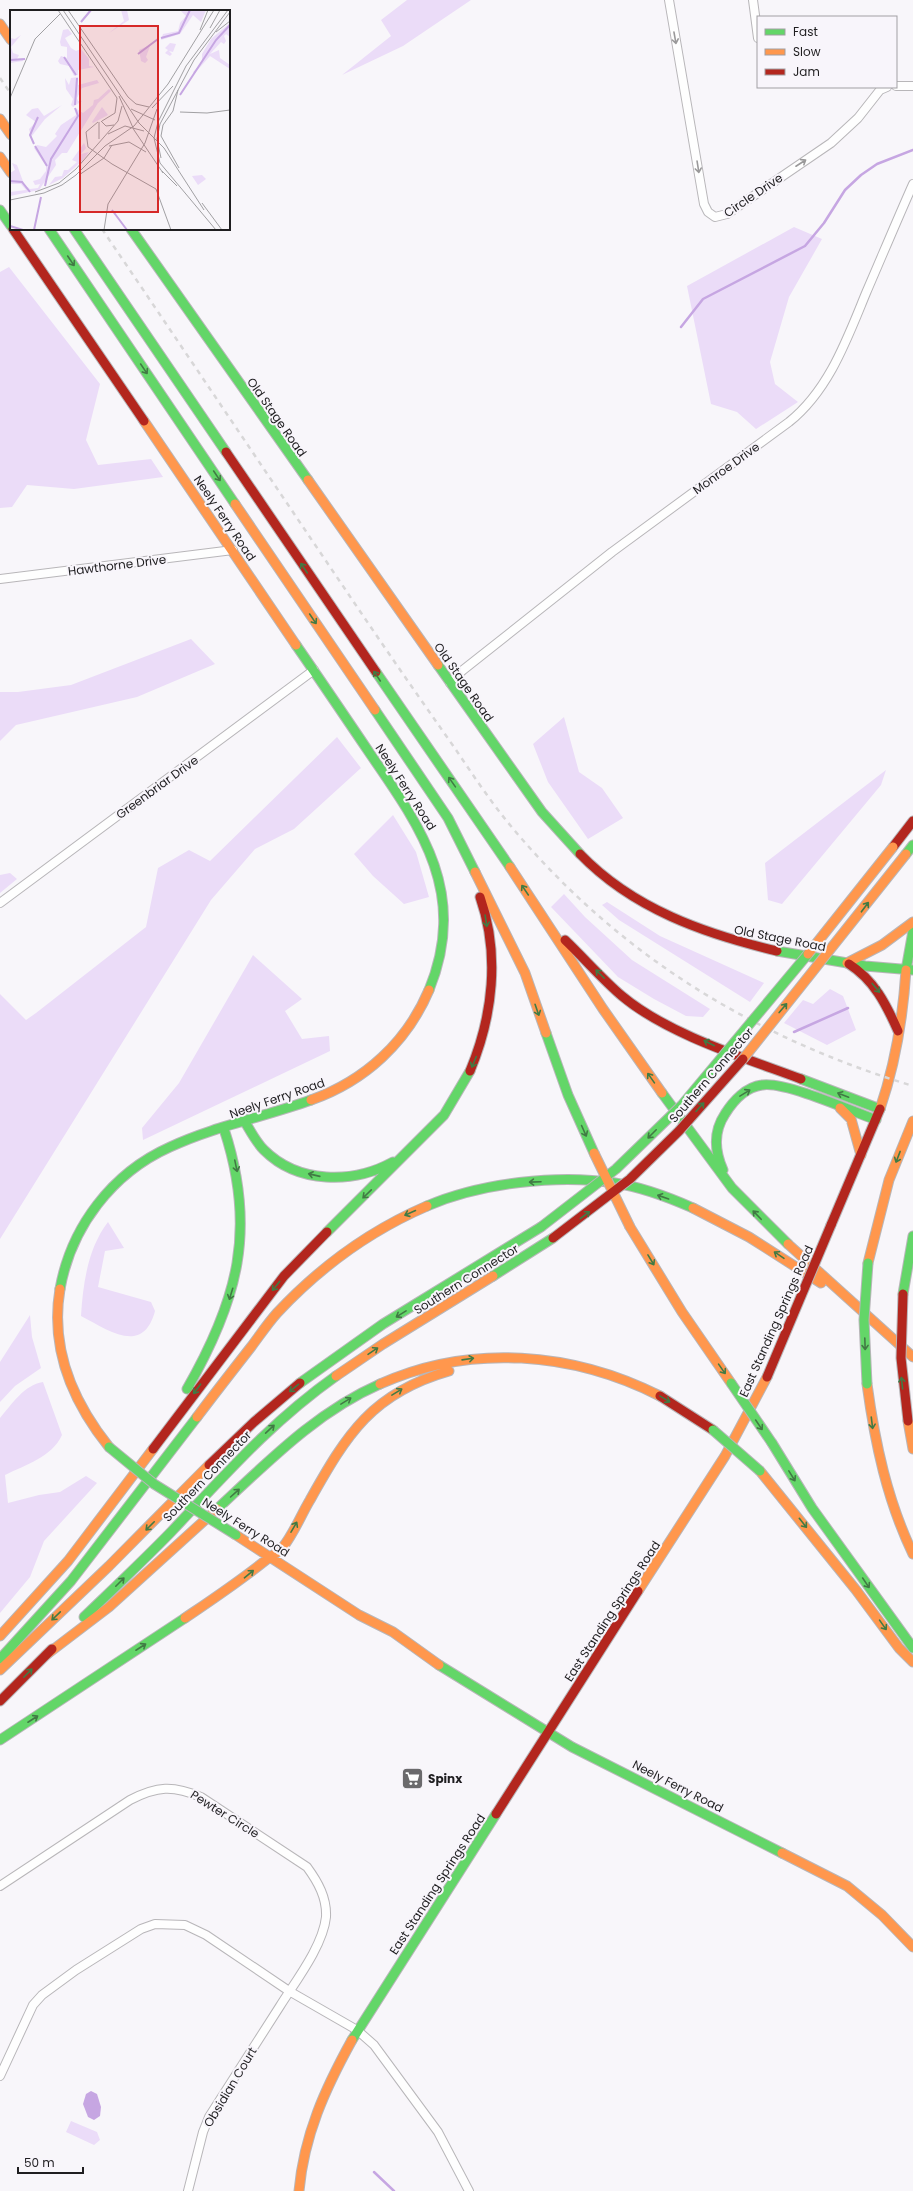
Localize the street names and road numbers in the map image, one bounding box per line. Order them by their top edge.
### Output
street label: Circle Drive [720,169,786,221]
street label: Old Stage Road [243,374,311,460]
street label: Monroe Drive [689,438,763,498]
street label: Neely Ferry Road [190,472,260,564]
street label: Hawthorne Drive [67,551,167,579]
street label: Old Stage Road [430,639,498,725]
street label: Neely Ferry Road [372,741,440,833]
street label: Greenbriar Drive [112,751,202,823]
street label: Old Stage Road [733,921,827,955]
street label: Southern Connector [665,1023,757,1126]
street label: Neely Ferry Road [227,1074,327,1122]
street label: Southern Connector [410,1240,522,1318]
street label: East Standing Springs Road [735,1242,817,1400]
street label: Southern Connector [159,1426,255,1525]
street label: Neely Ferry Road [199,1493,293,1561]
street label: East Standing Springs Road [560,1537,664,1685]
street label: Neely Ferry Road [630,1756,726,1816]
street label: Pewter Circle [187,1786,263,1842]
street label: East Standing Springs Road [385,1810,489,1958]
street label: Obsidian Court [199,2044,261,2130]

